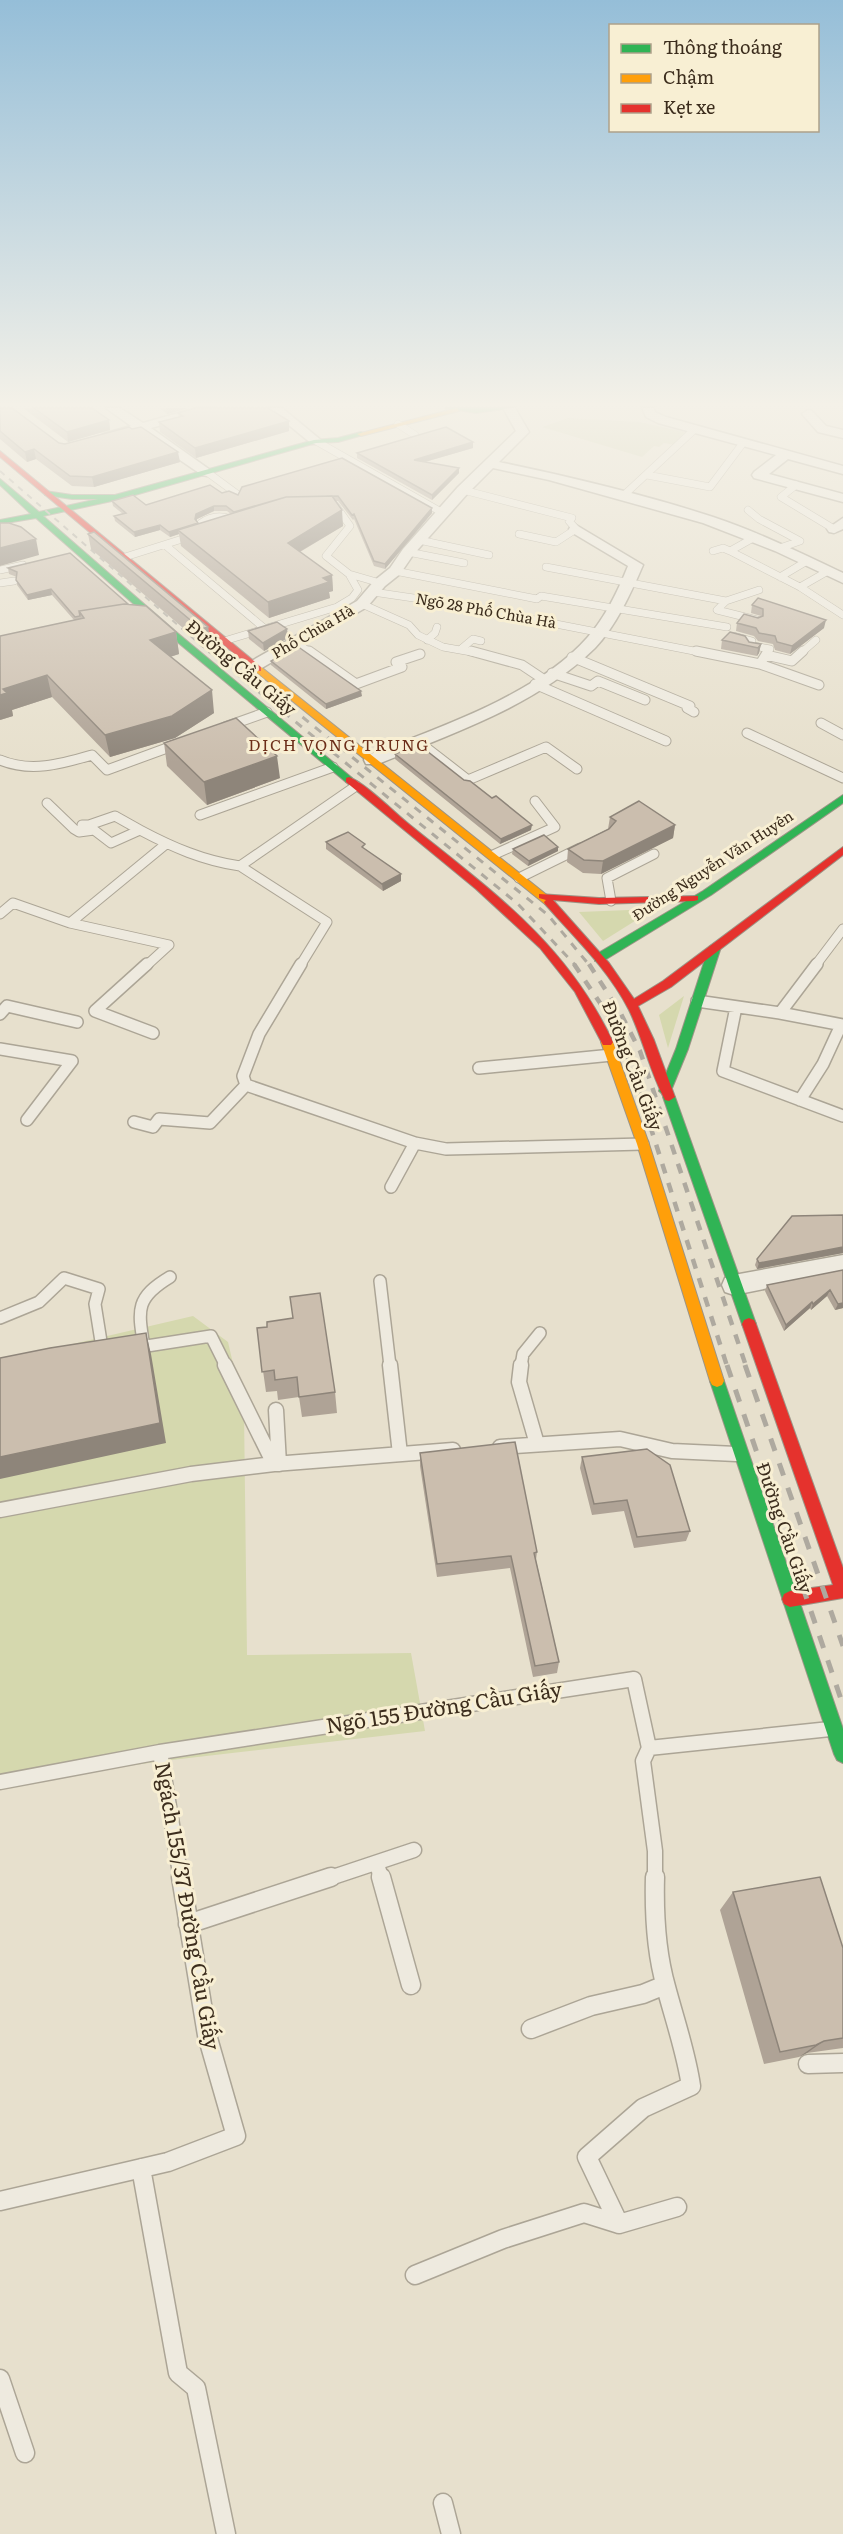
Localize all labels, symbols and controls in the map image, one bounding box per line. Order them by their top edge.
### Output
legend [609,24,819,132]
text: Thông thoáng [663,33,783,60]
text: Chậm [663,63,714,90]
text: Kẹt xe [663,93,715,120]
street label: Ngõ 28 Phố Chùa Hà [414,586,559,633]
street label: Phố Chùa Hà [267,597,359,664]
street label: Đường Cầu Giấy [181,612,304,722]
district label: DỊCH VỌNG TRUNG [248,732,430,756]
street label: Đường Nguyễn Văn Huyên [627,804,797,926]
street label: Đường Cầu Giấy [596,997,671,1135]
street label: Đường Cầu Giấy [750,1458,821,1597]
street label: Ngõ 155 Đường Cầu Giấy [323,1671,565,1740]
street label: Ngách 155/37 Đường Cầu Giấy [149,1759,230,2053]

